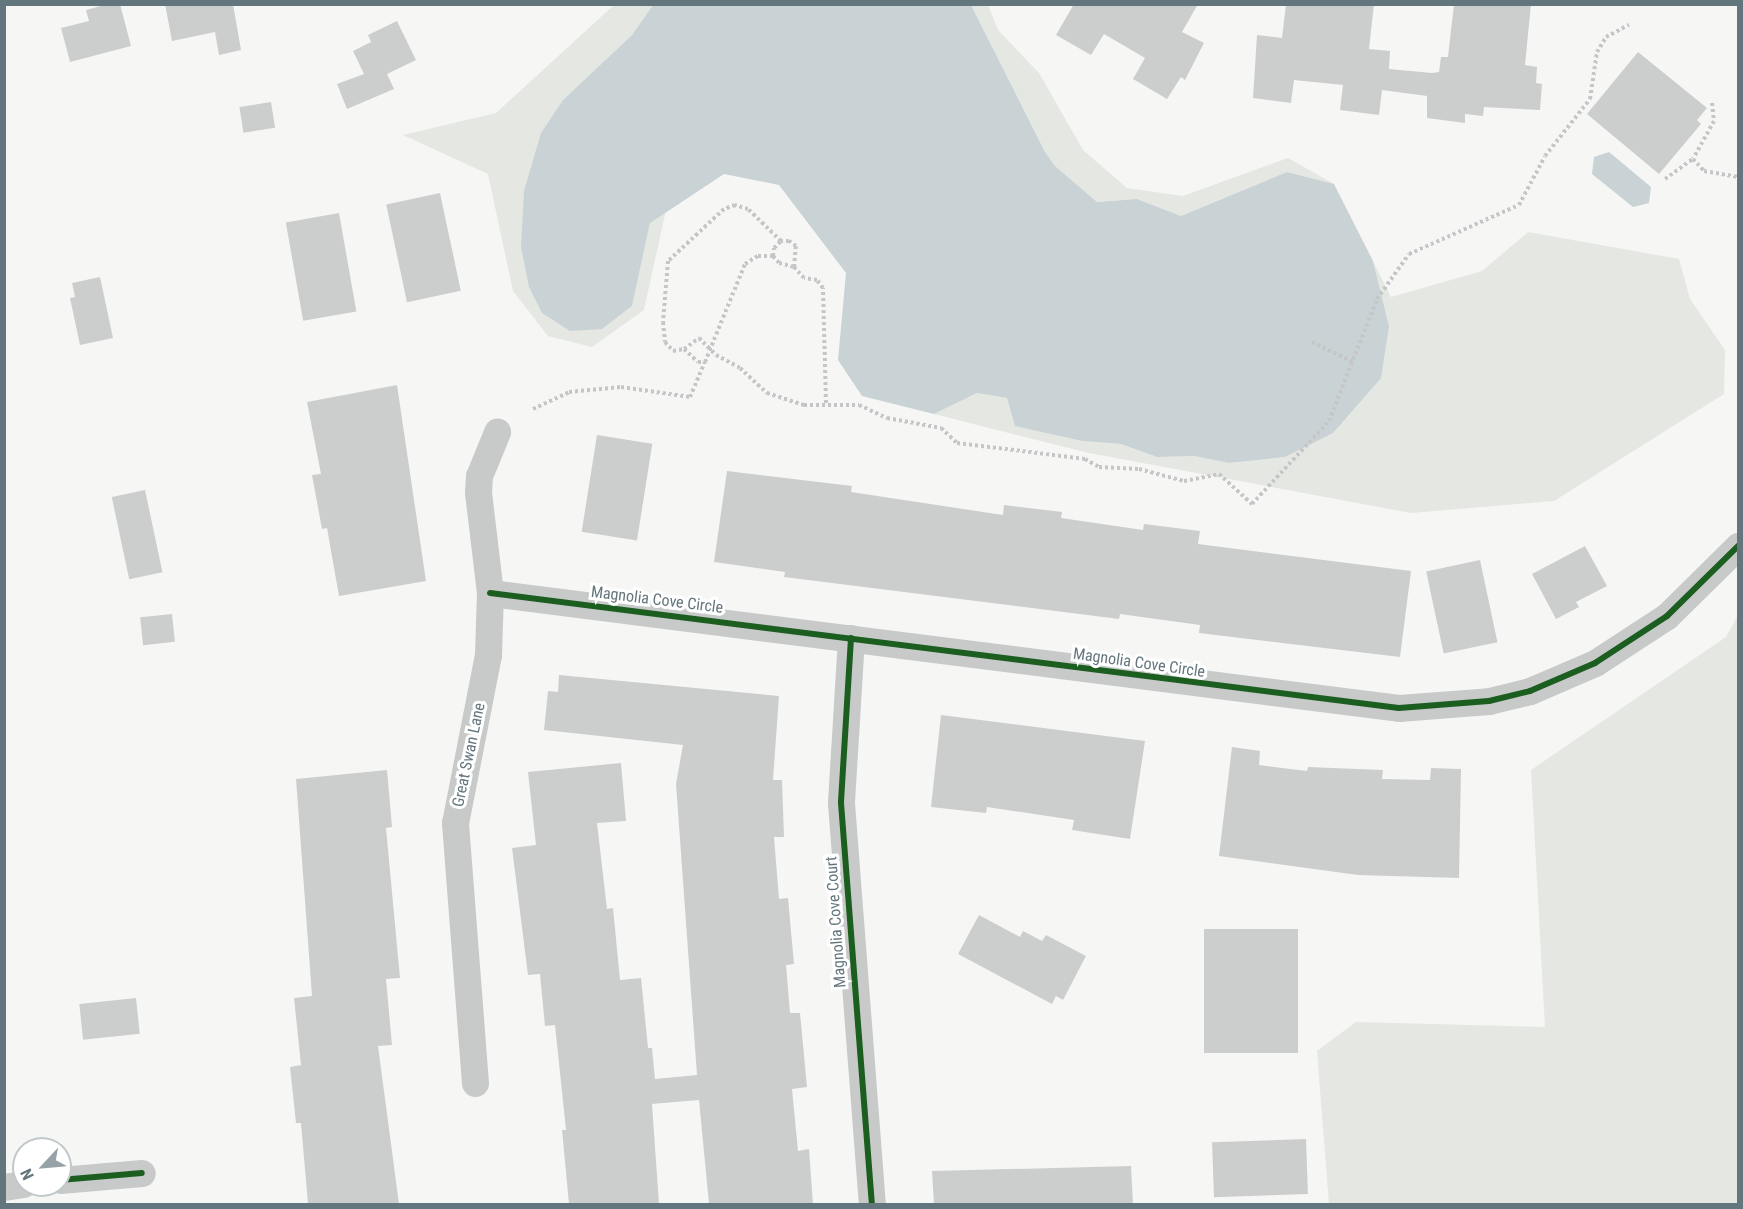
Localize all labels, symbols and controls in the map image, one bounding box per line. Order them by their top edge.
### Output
street label: Magnolia Cove Circle [590,582,724,618]
street label: Magnolia Cove Circle [1072,644,1206,682]
street label: Great Swan Lane [449,701,489,809]
street label: Magnolia Cove Court [822,856,850,988]
north arrow [12,1137,72,1197]
text: N [16,1166,38,1183]

